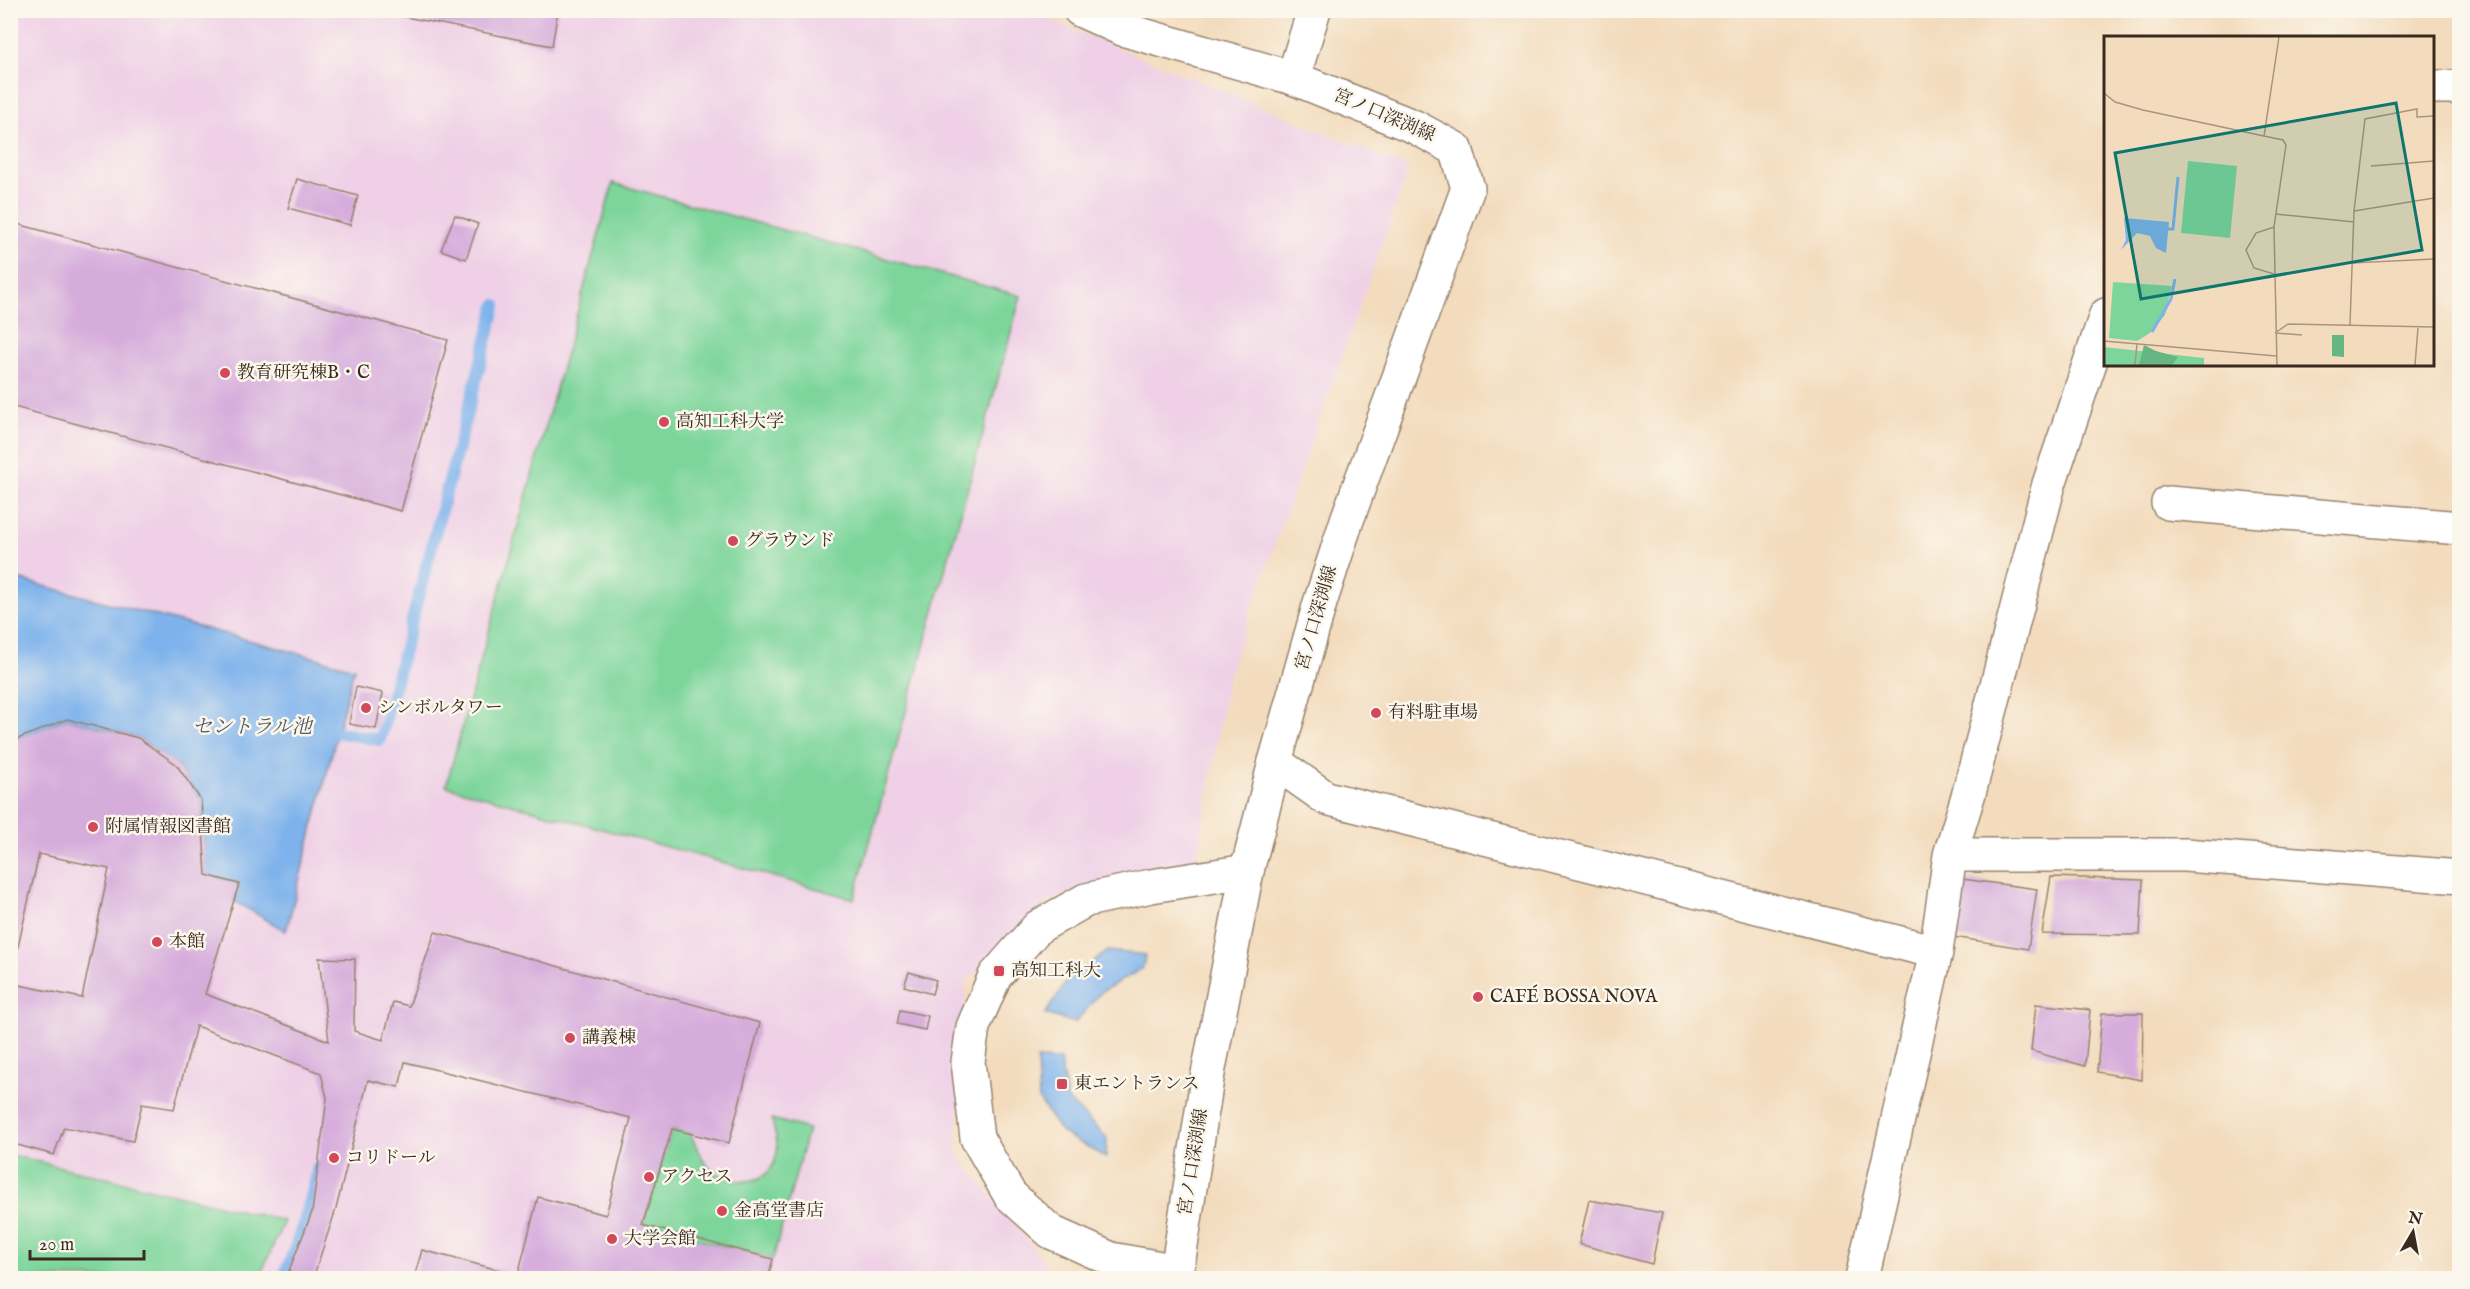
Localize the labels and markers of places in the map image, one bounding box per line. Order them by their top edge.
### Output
place label: 教育研究棟B・C [237,362,370,385]
marker: 教育研究棟B・C [218,366,232,380]
place label: 高知工科大学 [676,411,784,434]
marker: 高知工科大学 [657,415,671,429]
place label: グラウンド [745,530,835,553]
marker: グラウンド [726,534,740,548]
place label: シンボルタワー [378,697,503,720]
marker: シンボルタワー [359,701,373,715]
place label: 有料駐車場 [1388,702,1478,725]
marker: 有料駐車場 [1369,706,1383,720]
place label: 附属情報図書館 [105,816,231,839]
marker: 附属情報図書館 [86,820,100,834]
place label: 本館 [169,931,205,954]
marker: 本館 [150,935,164,949]
place label: 高知工科大 [1011,960,1101,983]
marker: 高知工科大 [992,964,1006,978]
place label: CAFÉ BOSSA NOVA [1490,984,1658,1009]
marker: CAFÉ BOSSA NOVA [1471,990,1485,1004]
place label: 講義棟 [582,1027,636,1050]
marker: 講義棟 [563,1031,577,1045]
place label: 東エントランス [1074,1073,1199,1096]
marker: 東エントランス [1055,1077,1069,1091]
place label: コリドール [346,1147,436,1170]
marker: コリドール [327,1151,341,1165]
place label: アクセス [661,1166,732,1189]
marker: アクセス [642,1170,656,1184]
place label: 金高堂書店 [734,1200,824,1223]
marker: 金高堂書店 [715,1204,729,1218]
place label: 大学会館 [624,1228,696,1251]
marker: 大学会館 [605,1232,619,1246]

